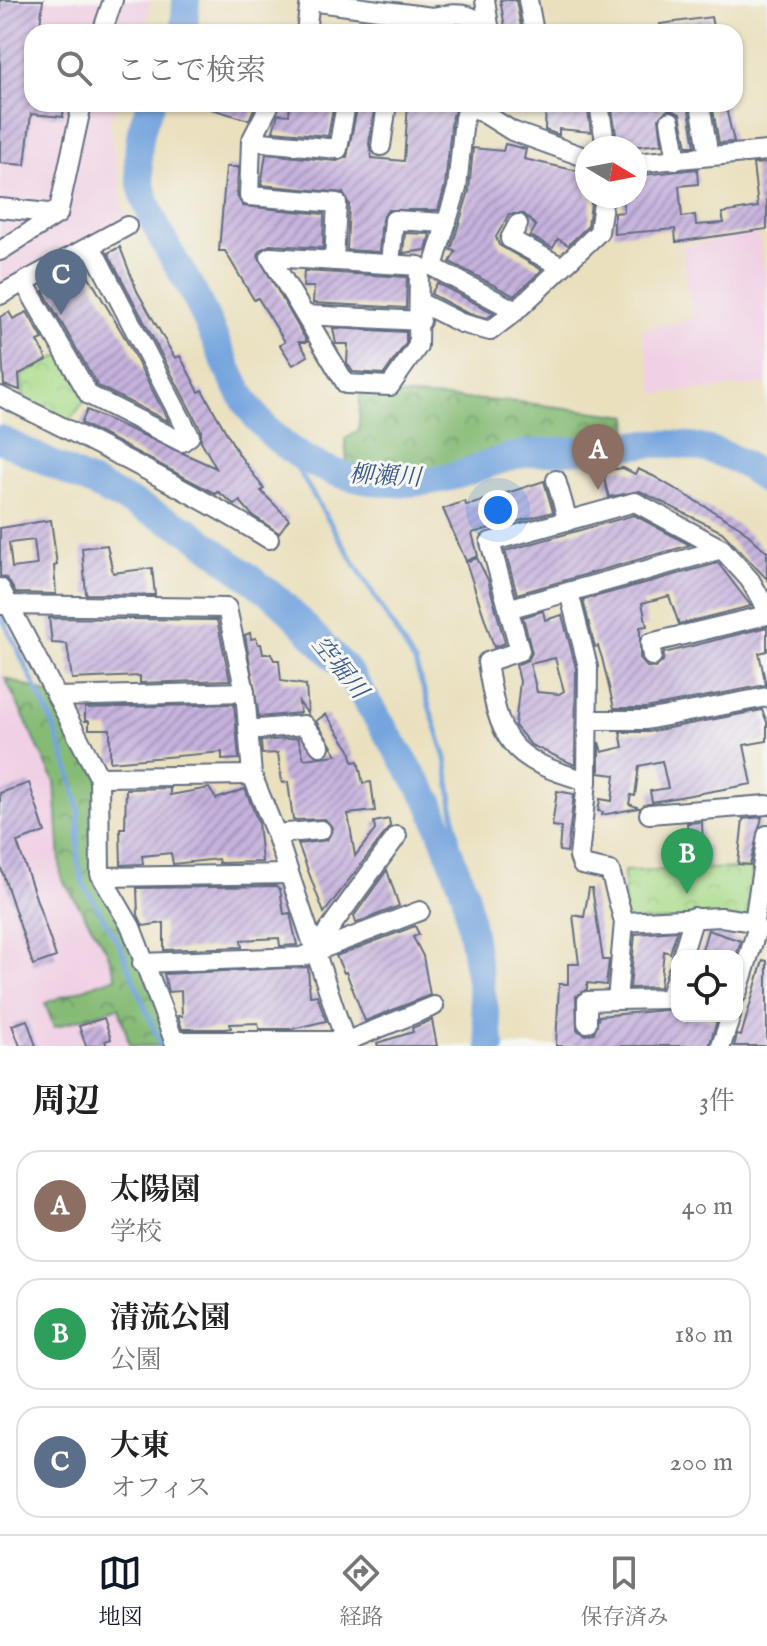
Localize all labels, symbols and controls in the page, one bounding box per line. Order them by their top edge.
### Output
search box [24,24,743,112]
icon: search [52,46,96,90]
text: ここで検索 [116,53,266,91]
north arrow [575,136,647,208]
pin: C [35,249,87,315]
pin: A [572,424,624,490]
water label: 柳瀬川 [348,460,425,495]
your location [478,490,518,530]
water label: 空堀川 [304,630,376,708]
pin: B [661,828,713,894]
map controls [671,950,743,1022]
button: locate [671,950,743,1022]
text: 周辺 [32,1081,100,1124]
text: 3件 [699,1085,735,1118]
text: 太陽園 [110,1172,200,1210]
text: A [51,1190,69,1223]
text: 40 m [682,1190,733,1223]
text: 学校 [110,1216,162,1249]
text: 清流公園 [110,1300,230,1338]
text: B [51,1318,69,1351]
text: 180 m [675,1318,733,1351]
text: 公園 [110,1344,162,1377]
text: 大東 [110,1428,170,1466]
text: C [51,1446,69,1479]
text: 200 m [669,1446,733,1479]
text: オフィス [110,1472,211,1505]
tab: 地図 [98,1551,143,1632]
tab: 経路 [339,1551,384,1632]
tab: 保存済み [580,1551,669,1632]

